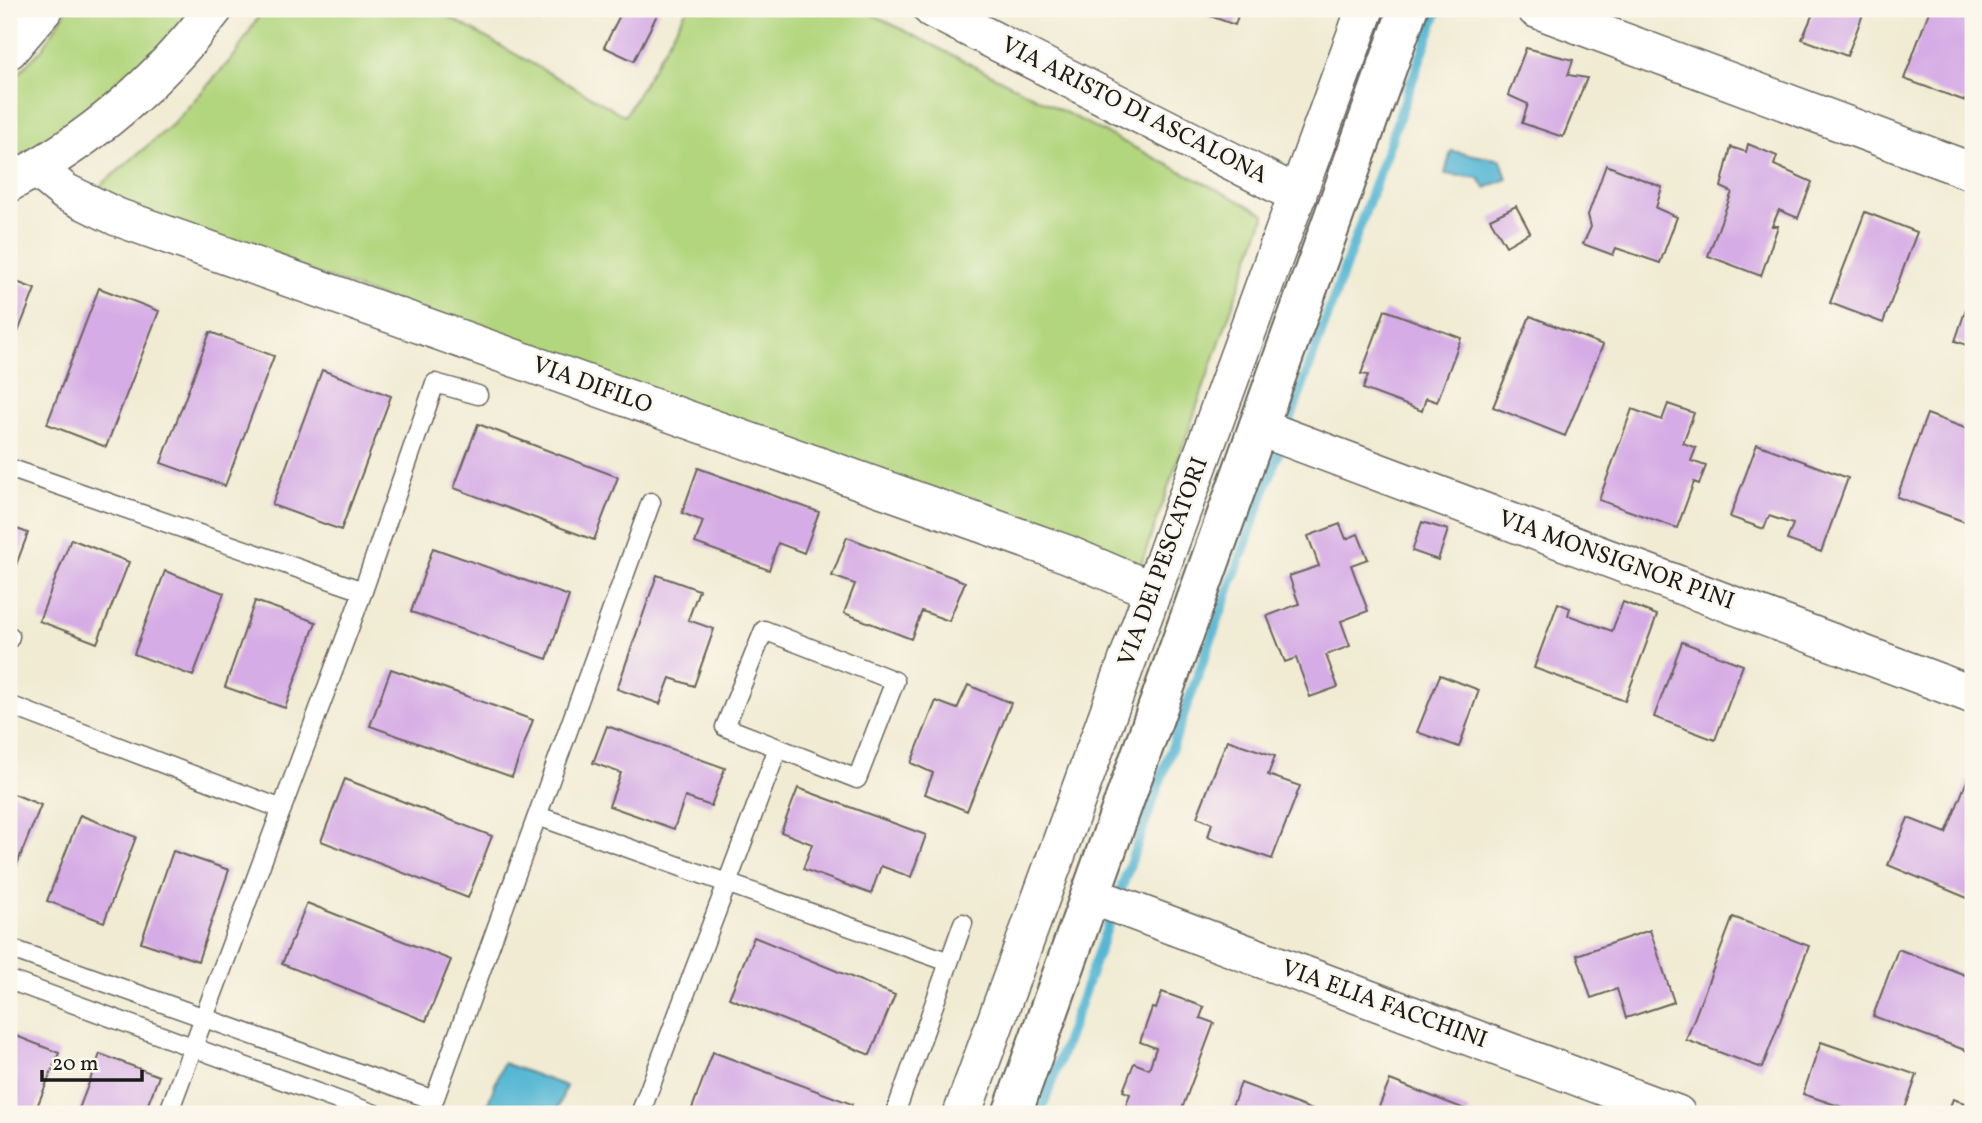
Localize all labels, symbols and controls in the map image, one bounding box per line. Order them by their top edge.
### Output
street label: VIA ARISTO DI ASCALONA [995,29,1273,193]
street label: VIA DIFILO [527,349,657,423]
street label: VIA DEI PESCATORI [1110,453,1218,671]
street label: VIA MONSIGNOR PINI [1493,502,1739,620]
street label: VIA ELIA FACCHINI [1276,952,1492,1058]
scale bar [42,1039,142,1083]
text: 20 m [52,1050,98,1079]

